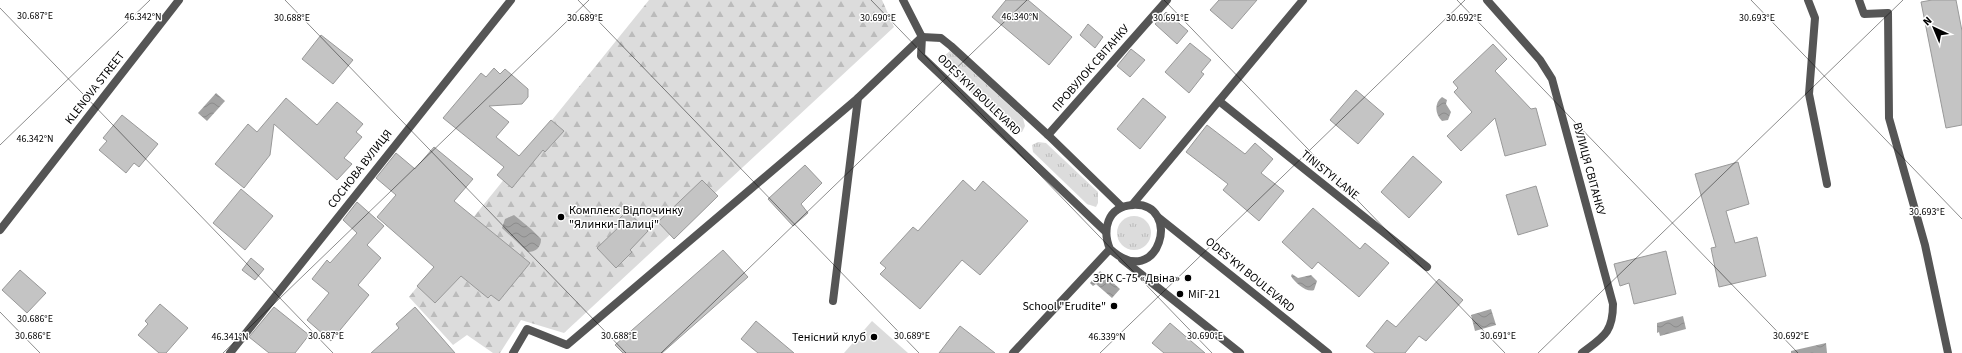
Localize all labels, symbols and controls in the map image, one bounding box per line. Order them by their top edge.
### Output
north arrow [1914,8,1954,48]
text: 30.687°E [17,9,53,23]
text: 46.342°N [124,10,162,24]
text: 46.340°N [1001,10,1039,24]
text: 30.688°E [274,11,310,25]
text: 30.689°E [567,11,603,25]
text: 30.690°E [860,11,896,25]
text: 30.691°E [1153,11,1189,25]
text: 30.692°E [1446,11,1482,25]
text: 30.693°E [1739,11,1775,25]
text: N [1920,13,1935,29]
street label: ПРОВУЛОК СВІТАНКУ [1048,20,1134,115]
street label: KLENOVA STREET [61,48,129,128]
street label: ODES'KYI BOULEVARD [933,50,1025,140]
street label: ВУЛИЦЯ СВІТАНКУ [1568,121,1610,218]
street label: СОСНОВА ВУЛИЦЯ [324,126,396,212]
text: 46.342°N [16,132,54,146]
street label: TINISTYI LANE [1297,146,1363,204]
place label: Комплекс Відпочинку "Ялинки-Палиці" [569,202,684,233]
text: 30.693°E [1909,205,1945,219]
marker: Комплекс Відпочинку "Ялинки-Палиці" [556,212,566,222]
street label: ODES'KYI BOULEVARD [1202,234,1298,316]
place label: ЗРК С-75 «Двіна» [1093,270,1180,287]
marker: ЗРК С-75 «Двіна» [1183,273,1193,283]
place label: МіГ-21 [1188,286,1220,303]
marker: МіГ-21 [1175,289,1185,299]
place label: School "Erudite" [1022,298,1106,315]
marker: School "Erudite" [1109,301,1119,311]
text: 30.686°E [17,312,53,326]
text: 30.686°E [15,329,51,343]
text: 30.687°E [308,329,344,343]
text: 30.688°E [601,329,637,343]
place label: Тенісний клуб [792,329,866,346]
text: 30.689°E [894,329,930,343]
text: 30.690°E [1187,329,1223,343]
text: 30.691°E [1480,329,1516,343]
text: 30.692°E [1773,329,1809,343]
text: 46.341°N [211,330,249,344]
text: 46.339°N [1088,330,1126,344]
marker: Тенісний клуб [869,332,879,342]

